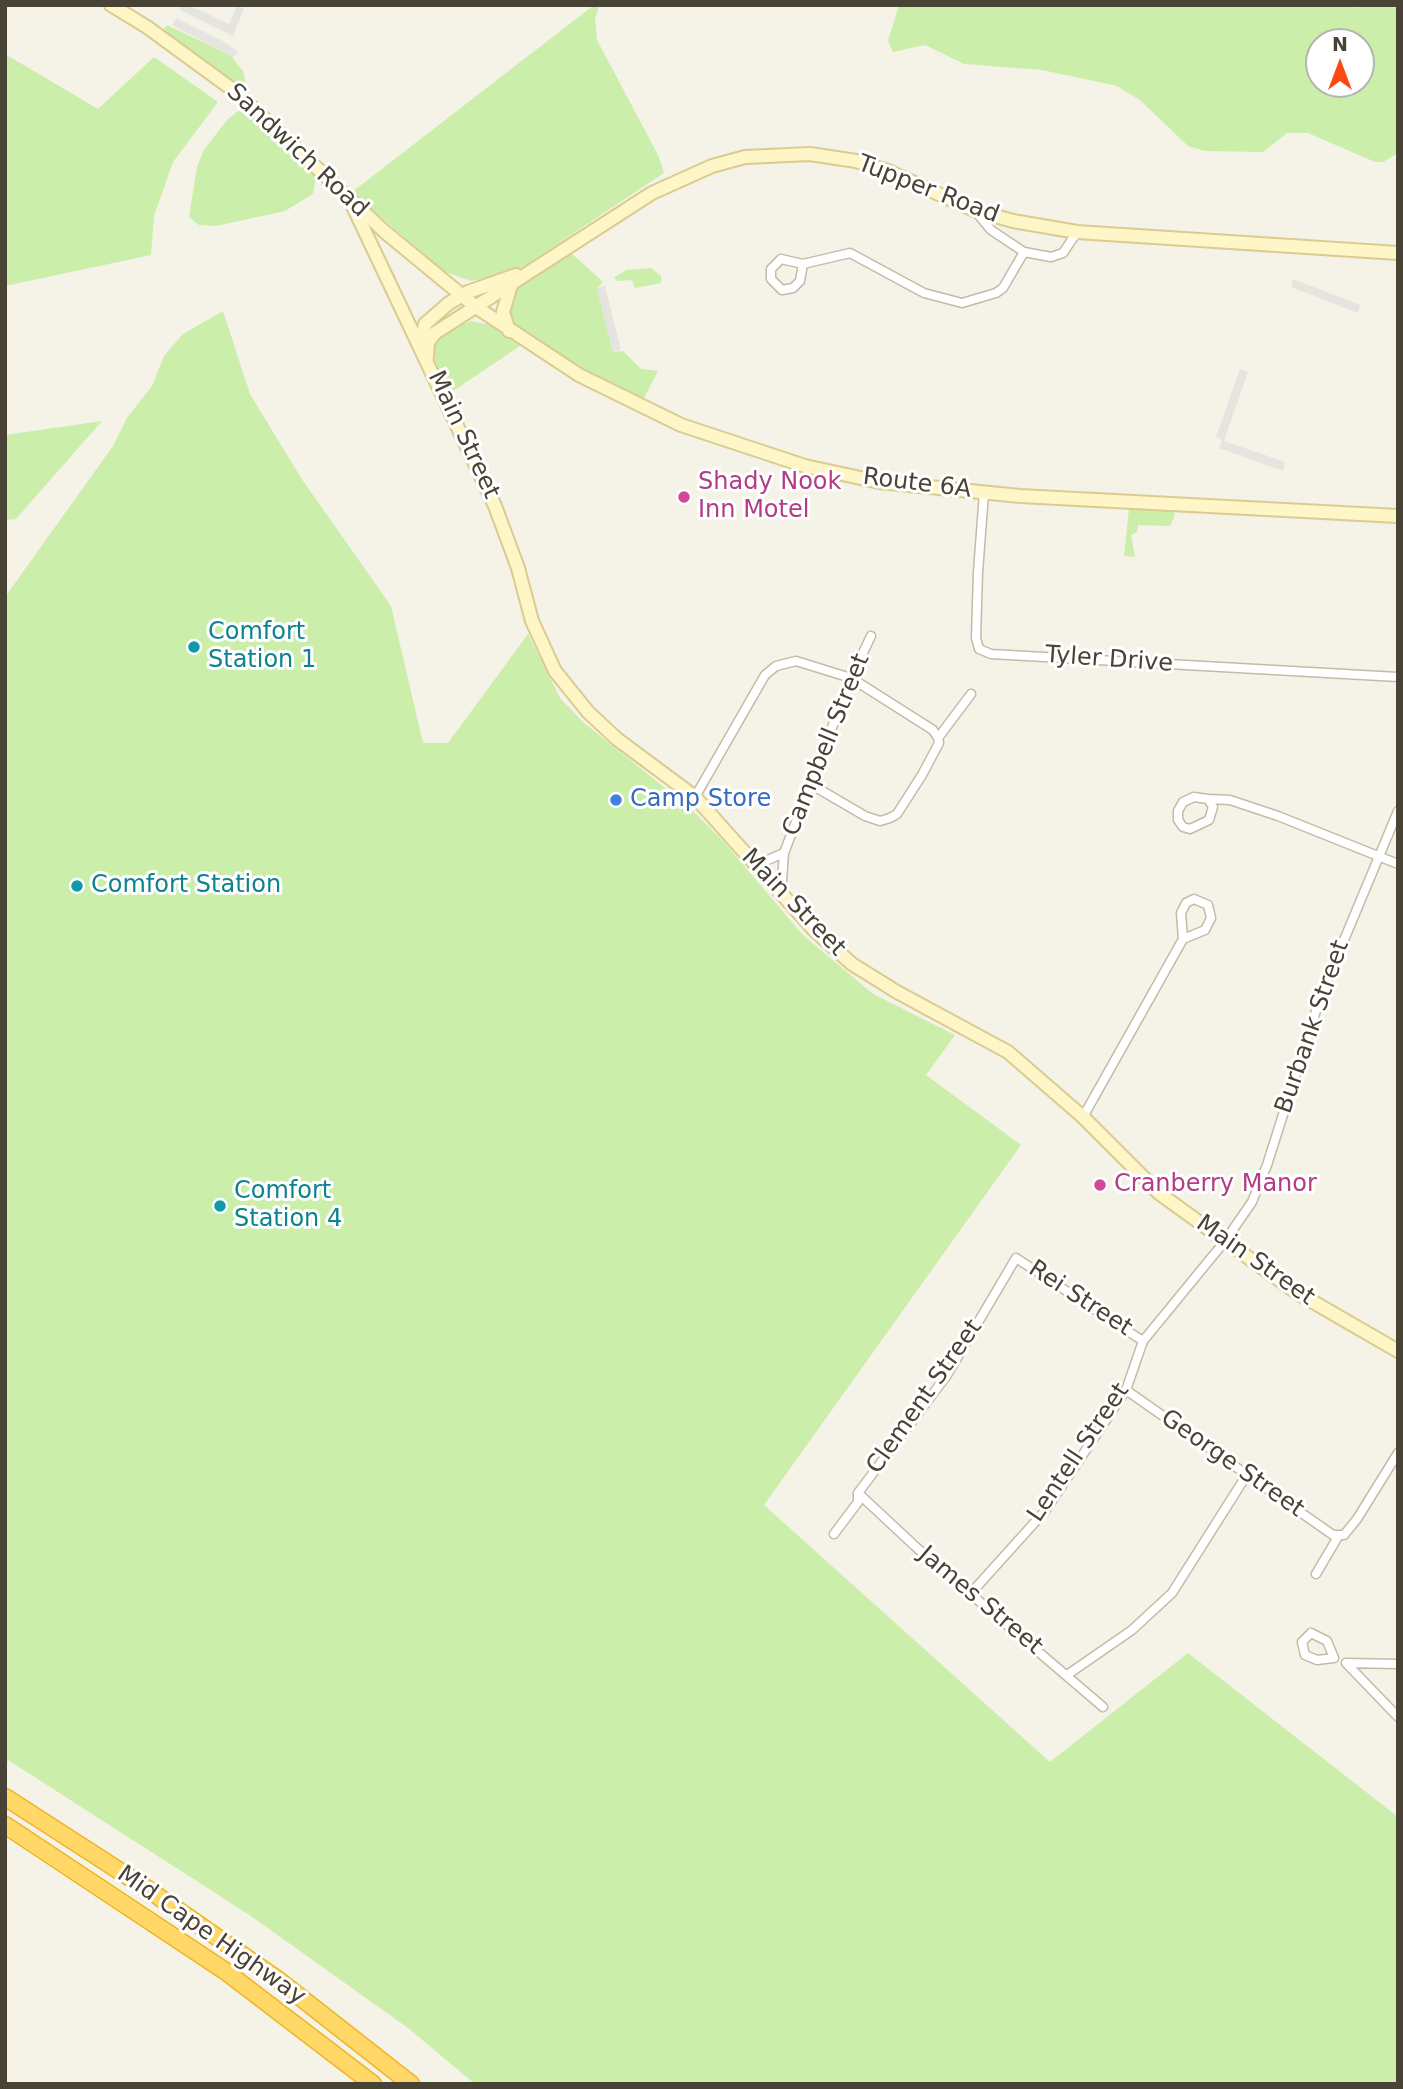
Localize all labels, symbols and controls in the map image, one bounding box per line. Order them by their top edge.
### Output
north arrow [1305,28,1375,98]
text: N [1332,33,1348,55]
street label: Sandwich Road [220,78,374,224]
street label: Tupper Road [853,150,1003,230]
street label: Main Street [421,366,505,504]
street label: Route 6A [861,463,973,505]
place label: Shady Nook Inn Motel [698,469,841,525]
marker: Shady Nook Inn Motel [676,489,692,505]
place label: Comfort Station 1 [208,619,316,675]
marker: Comfort Station 1 [186,639,202,655]
street label: Tyler Drive [1044,641,1174,679]
street label: Campbell Street [777,650,877,840]
place label: Camp Store [630,786,771,814]
marker: Camp Store [608,792,624,808]
street label: Main Street [735,843,851,963]
place label: Comfort Station [91,872,281,900]
marker: Comfort Station [69,878,85,894]
street label: Burbank Street [1270,937,1356,1117]
place label: Cranberry Manor [1114,1171,1317,1199]
marker: Cranberry Manor [1092,1177,1108,1193]
place label: Comfort Station 4 [234,1178,342,1234]
marker: Comfort Station 4 [212,1198,228,1214]
street label: Main Street [1190,1210,1320,1312]
street label: Rei Street [1023,1255,1137,1343]
street label: Clement Street [861,1314,989,1480]
street label: Lentell Street [1022,1378,1136,1528]
street label: George Street [1155,1404,1309,1524]
street label: James Street [912,1541,1048,1661]
street label: Mid Cape Highway [111,1860,311,2012]

